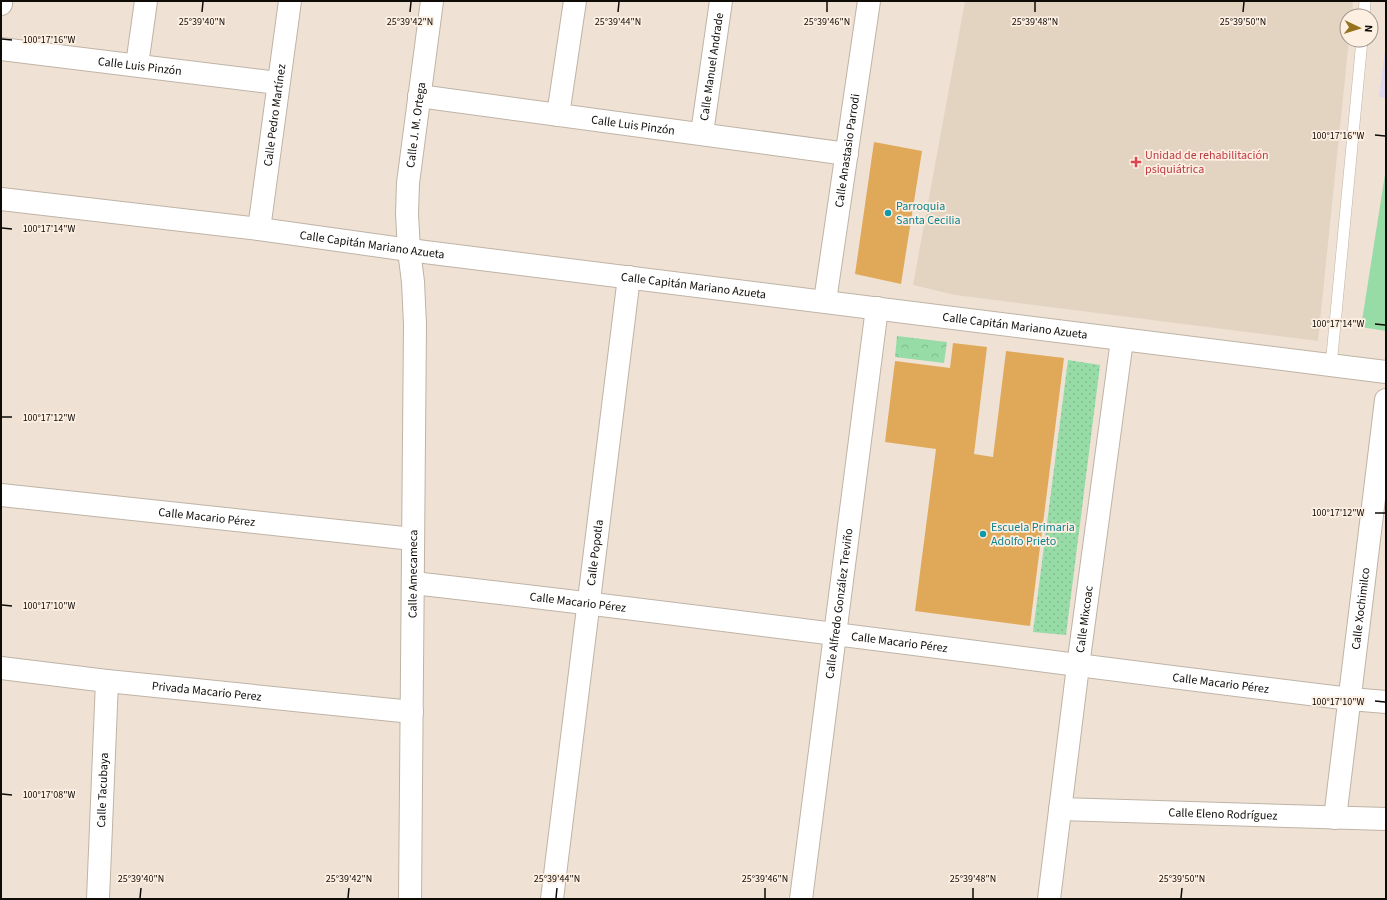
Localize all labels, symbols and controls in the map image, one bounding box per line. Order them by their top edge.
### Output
north arrow [1339,8,1379,48]
street label: Calle Manuel Andrade [695,11,728,122]
text: 25°39'40"N [179,15,225,29]
text: 25°39'42"N [387,15,433,29]
text: 25°39'44"N [595,15,641,29]
text: 25°39'46"N [804,15,850,29]
text: 25°39'48"N [1012,15,1058,29]
text: 25°39'50"N [1220,15,1266,29]
text: N [1361,24,1376,33]
text: 100°17'16"W [23,33,75,47]
street label: Calle Luis Pinzón [97,52,183,80]
street label: Calle Pedro Martínez [259,63,290,167]
street label: Calle J. M. Ortega [402,81,430,169]
street label: Calle Anastasio Parrodi [830,93,864,209]
street label: Calle Luis Pinzón [590,111,676,139]
text: 100°17'16"W [1312,129,1364,143]
place label: Unidad de rehabilitación psiquiátrica [1145,147,1269,178]
marker: Unidad de rehabilitación psiquiátrica [1130,156,1142,168]
place label: Parroquia Santa Cecilia [896,198,961,229]
marker: Parroquia Santa Cecilia [883,208,893,218]
text: 100°17'14"W [23,222,75,236]
street label: Calle Capitán Mariano Azueta [299,226,446,263]
street label: Calle Capitán Mariano Azueta [620,268,767,303]
street label: Calle Capitán Mariano Azueta [942,308,1089,343]
text: 100°17'14"W [1312,317,1364,331]
text: 100°17'12"W [23,411,75,425]
street label: Calle Macario Pérez [158,503,256,531]
text: 100°17'12"W [1312,506,1364,520]
street label: Calle Popotla [582,519,607,587]
place label: Escuela Primaria Adolfo Prieto [991,519,1075,550]
street label: Calle Alfredo González Treviño [821,527,857,680]
marker: Escuela Primaria Adolfo Prieto [978,529,988,539]
street label: Calle Amecameca [404,530,422,618]
street label: Calle Xochimilco [1347,566,1374,651]
street label: Calle Mixcoac [1071,584,1097,654]
street label: Calle Macario Pérez [529,588,627,616]
text: 100°17'10"W [23,599,75,613]
street label: Calle Macario Pérez [850,628,949,657]
street label: Calle Macario Pérez [1171,669,1270,697]
street label: Privada Macario Perez [151,677,262,705]
text: 100°17'10"W [1312,695,1364,709]
street label: Calle Tacubaya [92,752,113,828]
text: 100°17'08"W [23,788,75,802]
street label: Calle Eleno Rodríguez [1168,804,1278,824]
text: 25°39'40"N [118,872,164,886]
text: 25°39'42"N [326,872,372,886]
text: 25°39'44"N [534,872,580,886]
text: 25°39'46"N [742,872,788,886]
text: 25°39'48"N [950,872,996,886]
text: 25°39'50"N [1159,872,1205,886]

